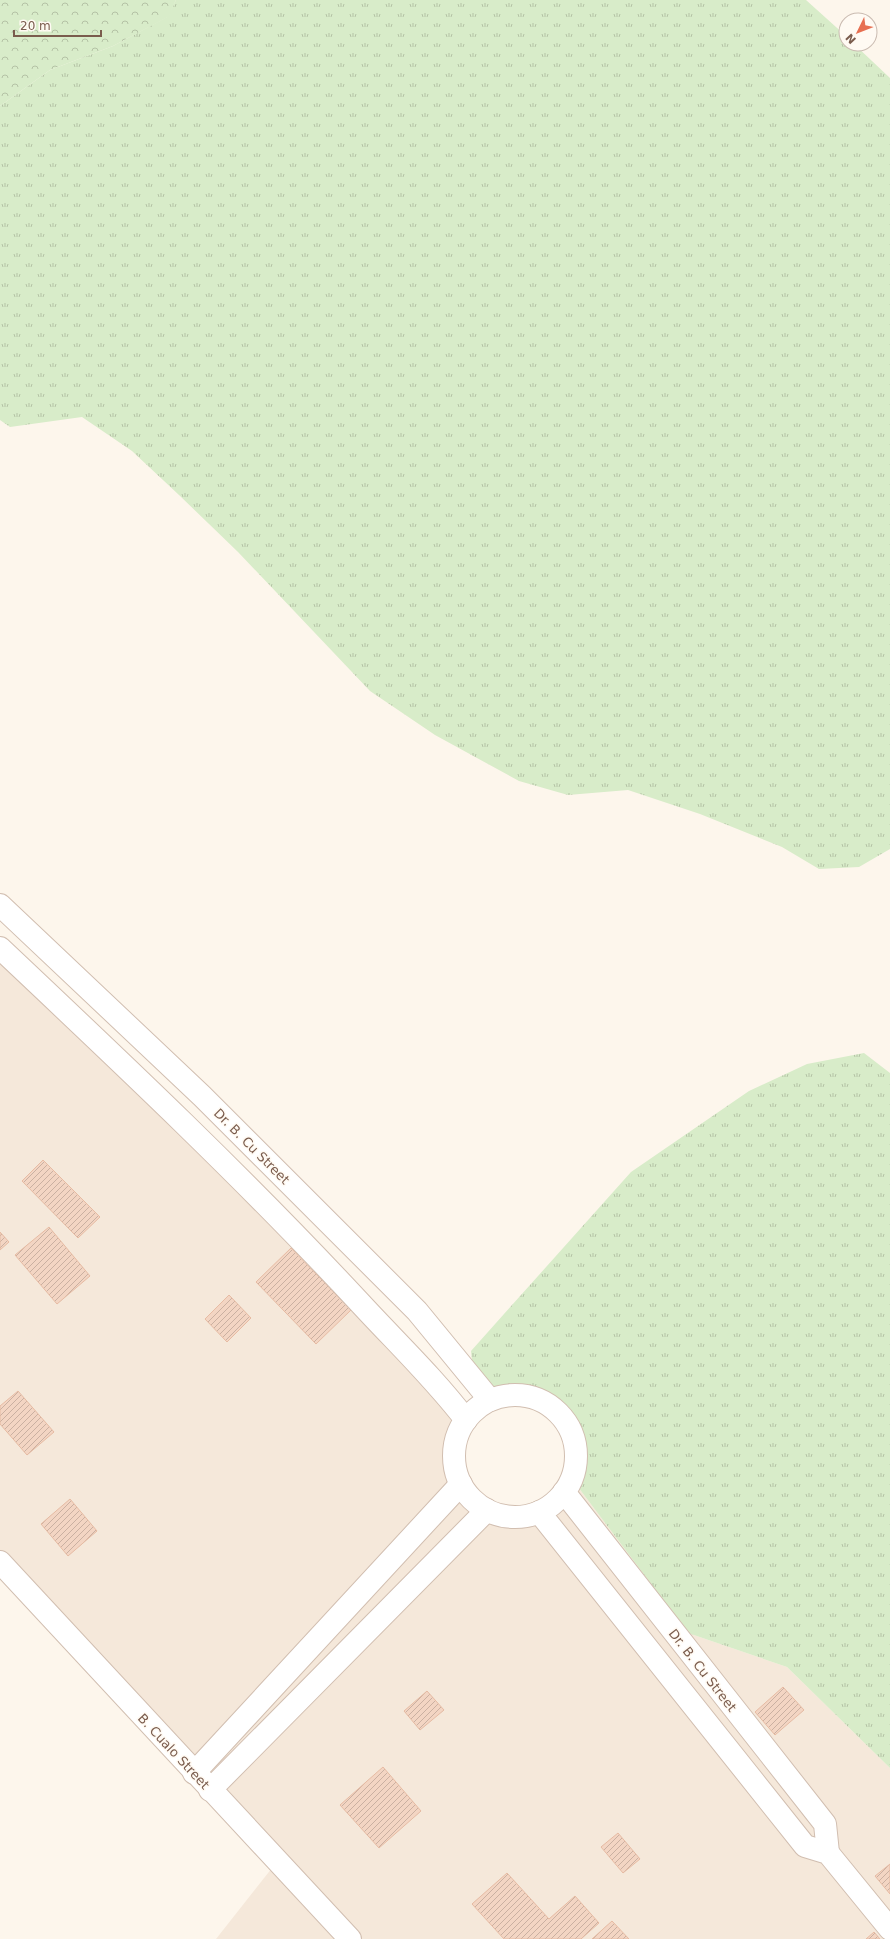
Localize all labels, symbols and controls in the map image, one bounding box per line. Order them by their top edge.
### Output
scale bar [14,12,101,38]
north arrow [838,12,878,52]
text: 20 m [20,19,51,33]
text: N [843,31,859,46]
street label: Dr. B. Cu Street [211,1105,293,1187]
street label: Dr. B. Cu Street [666,1626,739,1715]
street label: B. Cualo Street [135,1711,212,1792]

